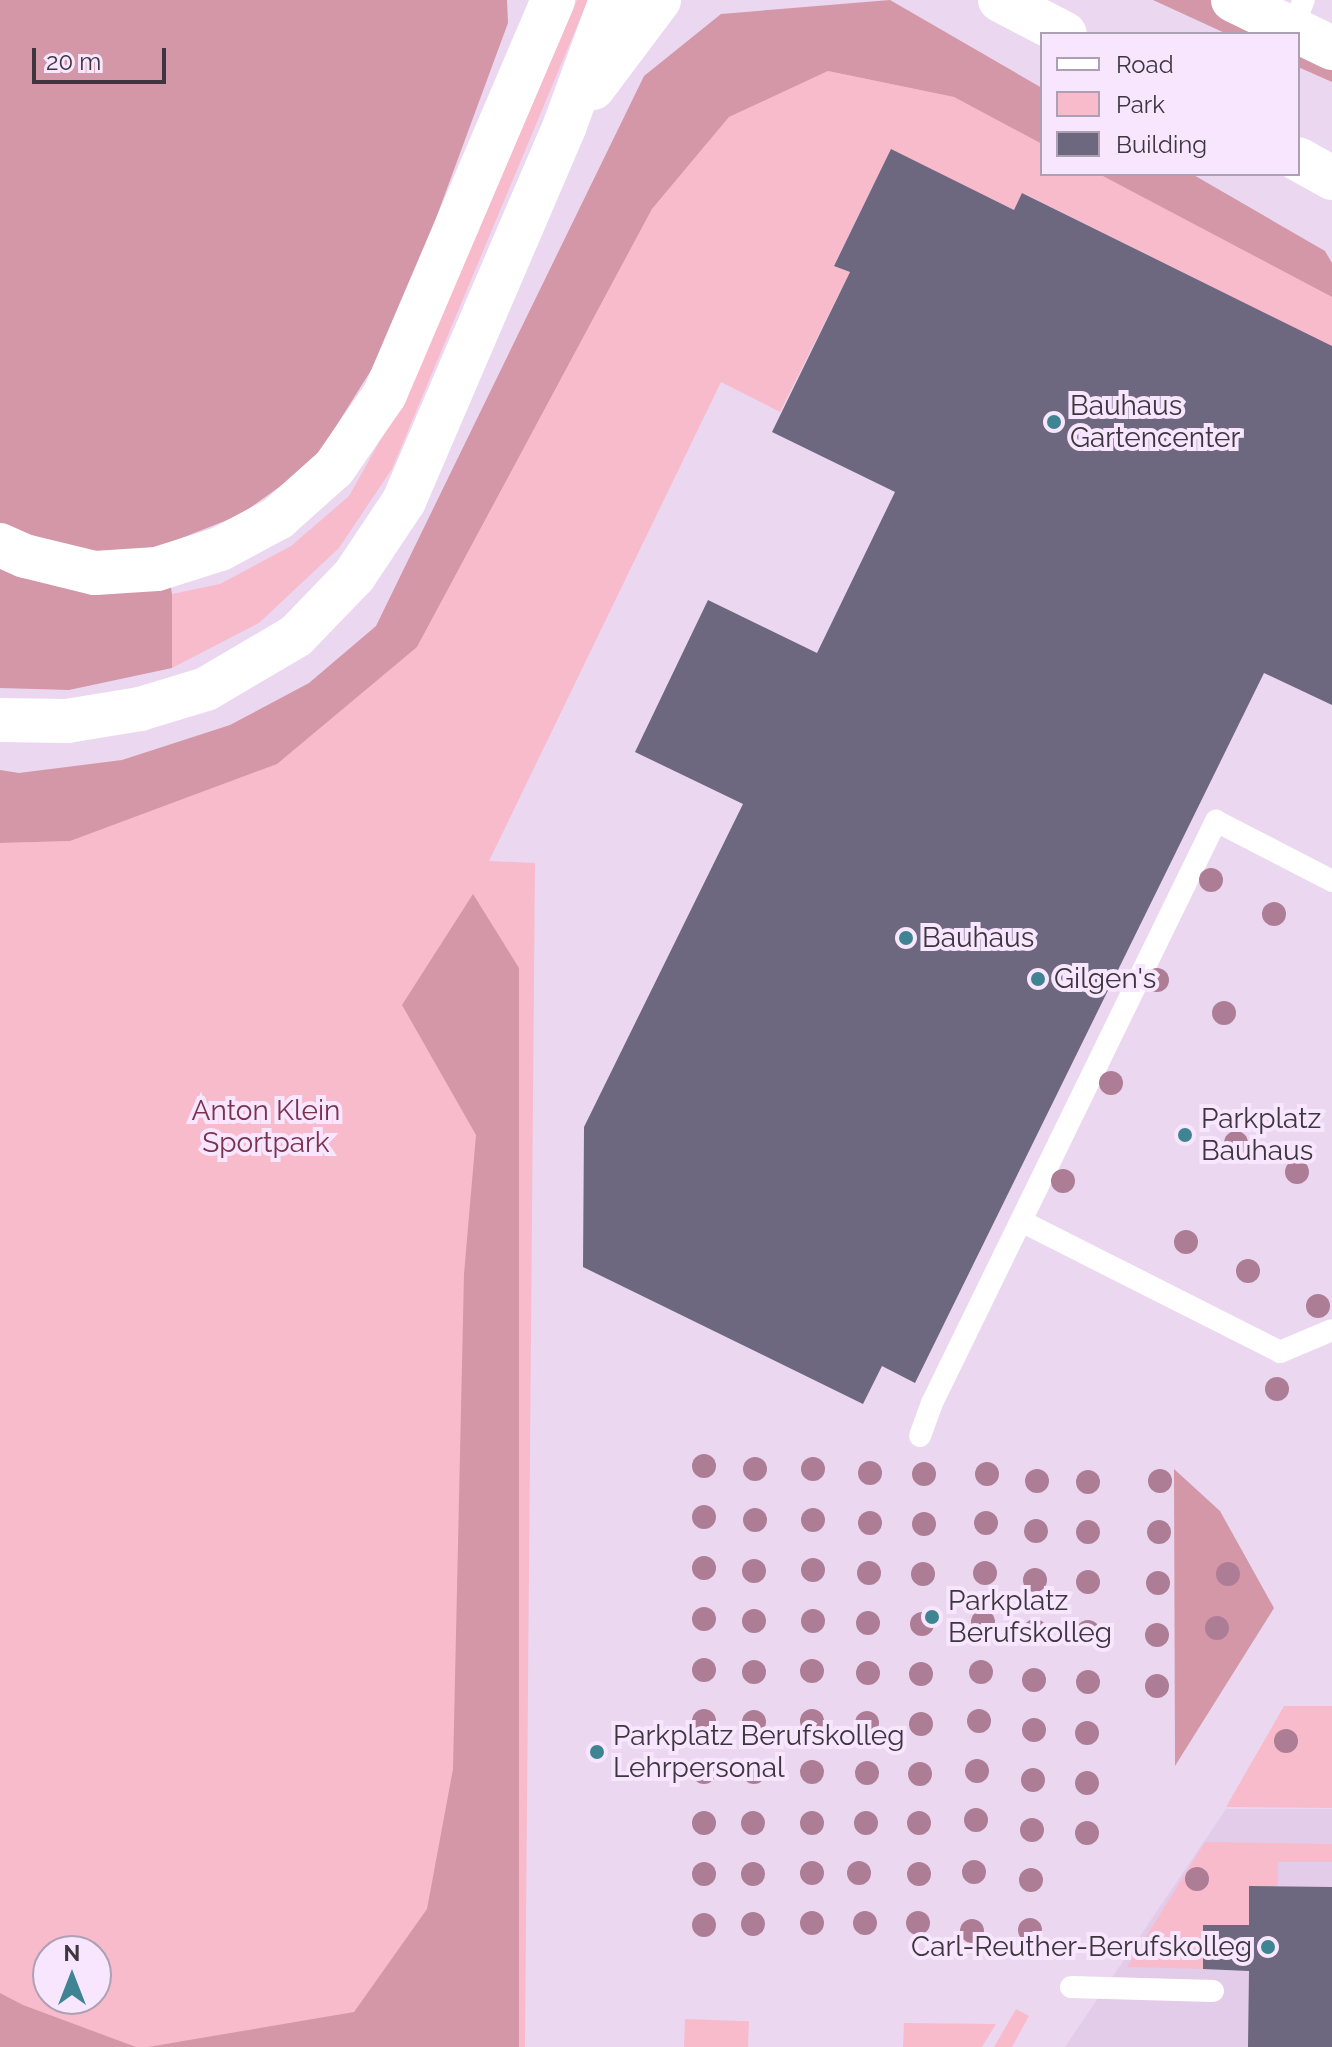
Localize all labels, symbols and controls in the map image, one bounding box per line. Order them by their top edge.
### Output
scale bar [36,32,170,82]
legend [1040,32,1300,176]
text: 20 m [46,47,101,76]
text: Road [1116,50,1174,79]
text: Park [1116,90,1165,119]
text: Building [1116,130,1207,159]
place label: Bauhaus Gartencenter [1070,389,1240,455]
marker: Bauhaus Gartencenter [1045,413,1063,431]
place label: Bauhaus [922,921,1034,955]
marker: Bauhaus [897,929,915,947]
place label: Gilgen's [1054,962,1156,996]
marker: Gilgen's [1029,970,1047,988]
park label: Anton Klein Sportpark [192,1094,340,1160]
place label: Parkplatz Bauhaus [1201,1102,1321,1168]
marker: Parkplatz Bauhaus [1176,1126,1194,1144]
place label: Parkplatz Berufskolleg [948,1584,1112,1650]
marker: Parkplatz Berufskolleg [923,1608,941,1626]
place label: Parkplatz Berufskolleg Lehrpersonal [613,1719,905,1785]
marker: Parkplatz Berufskolleg Lehrpersonal [588,1743,606,1761]
place label: Carl-Reuther-Berufskolleg [911,1930,1252,1964]
north arrow [32,1935,112,2015]
marker: Carl-Reuther-Berufskolleg [1259,1938,1277,1956]
text: N [64,1940,80,1966]

